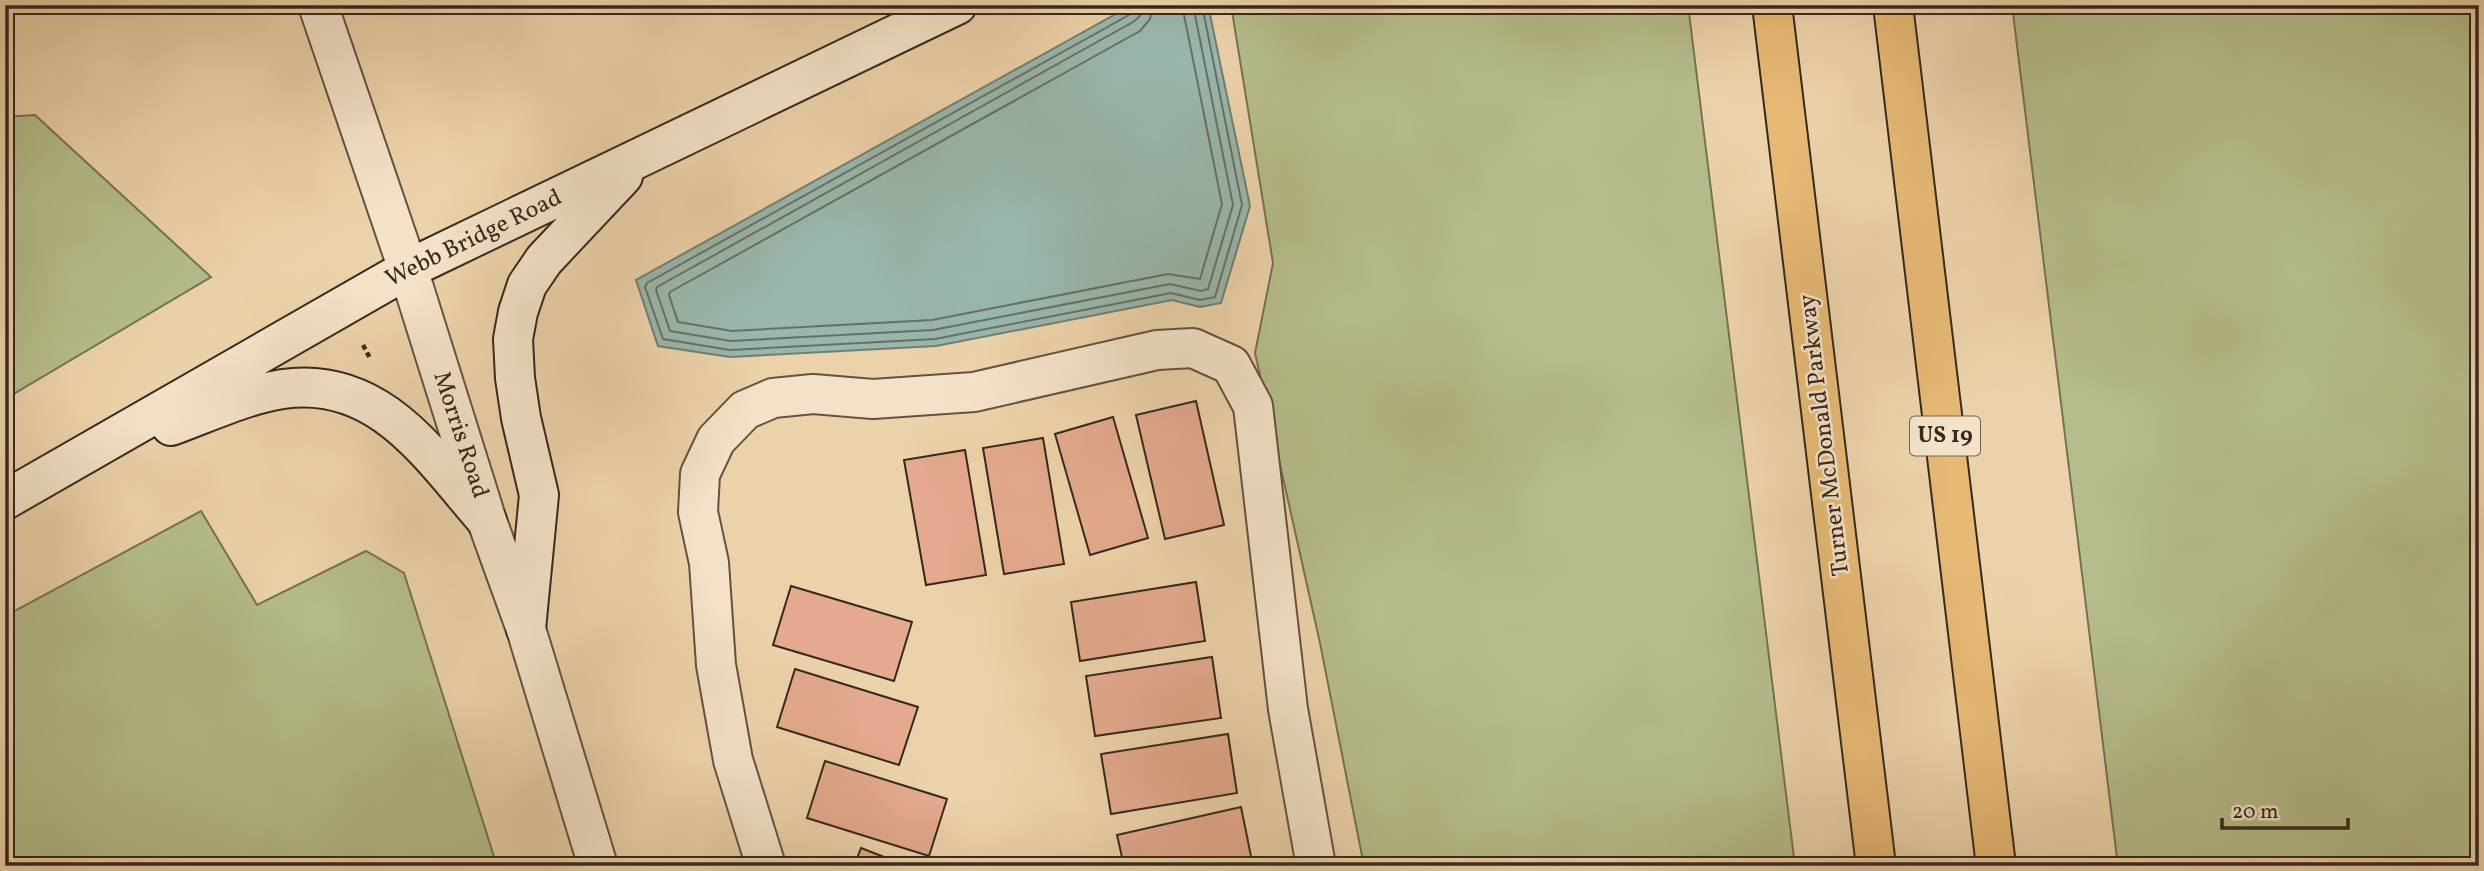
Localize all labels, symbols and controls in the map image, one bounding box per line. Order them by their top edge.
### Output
street label: Webb Bridge Road [380,181,568,297]
street label: Turner McDonald Parkway [1791,292,1859,578]
street label: Morris Road [424,367,496,503]
road number: US 19 [1910,416,1980,456]
scale bar [2222,787,2348,831]
text: 20 m [2232,798,2278,827]

